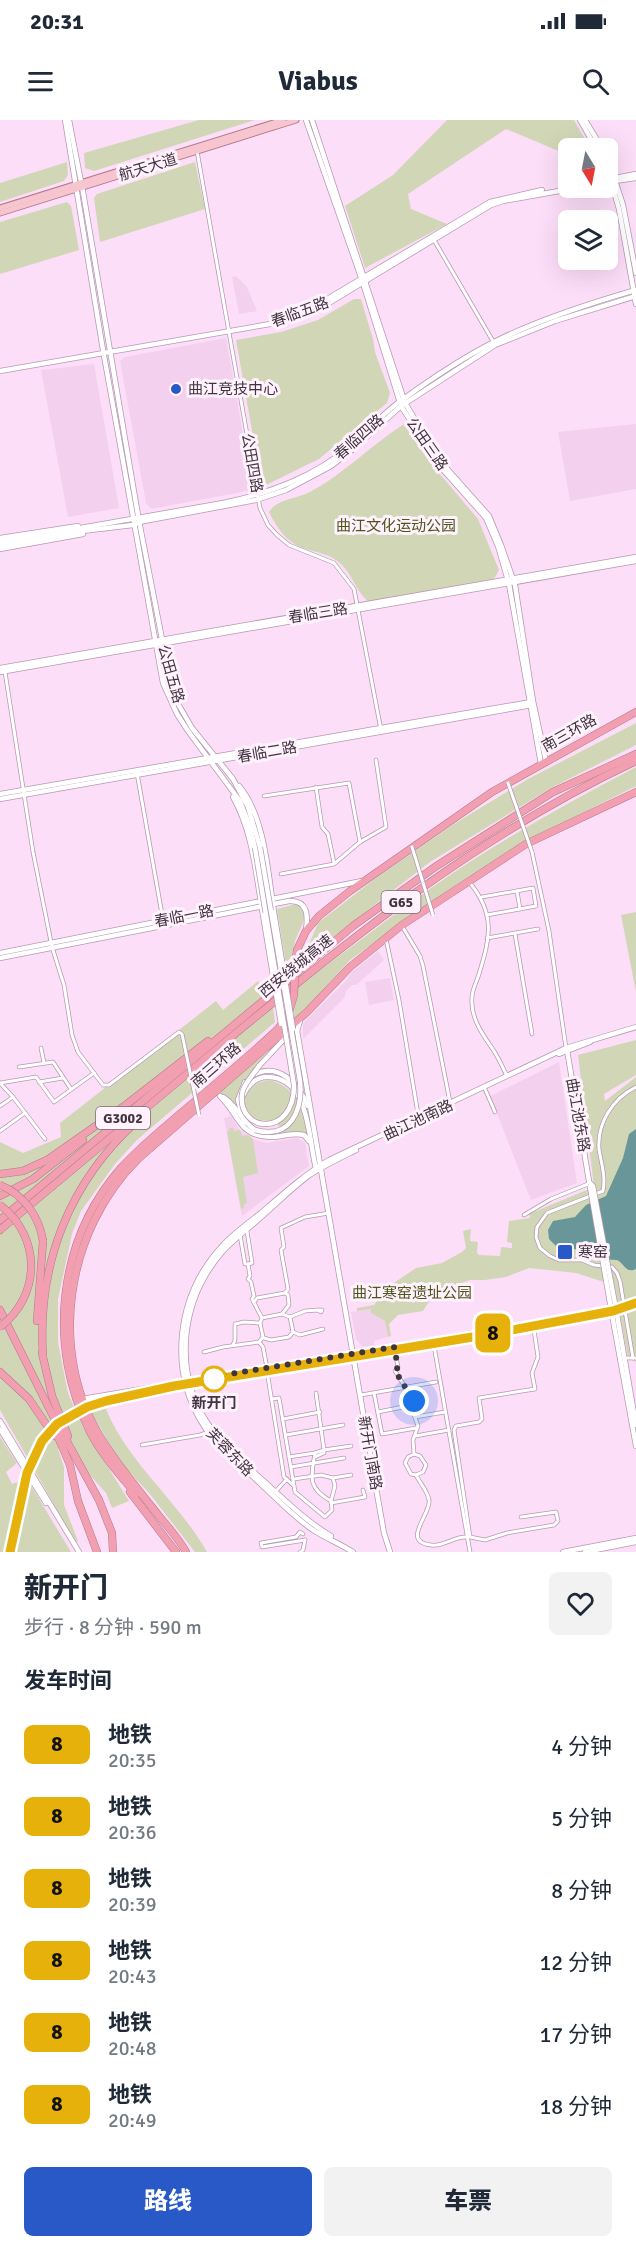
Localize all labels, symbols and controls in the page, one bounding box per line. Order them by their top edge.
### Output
text: 20:31 [30,8,84,35]
icon: menu [24,65,57,98]
text: Viabus [278,65,358,98]
icon: search [579,65,612,98]
north arrow [558,138,618,198]
map controls [558,138,618,270]
street label: 航天大道 [117,150,179,184]
button: layers [558,210,618,270]
street label: 春临五路 [269,293,331,331]
place label: 曲江竞技中心 [188,380,278,398]
marker: 曲江竞技中心 [169,382,183,396]
street label: 春临四路 [330,411,388,463]
street label: 公田三路 [402,414,452,474]
street label: 公田四路 [238,432,266,494]
park label: 曲江文化运动公园 [336,517,456,535]
street label: 春临三路 [287,599,349,627]
street label: 公田五路 [154,643,188,705]
street label: 南三环路 [538,711,600,755]
street label: 春临二路 [236,738,298,766]
road number: G65 [382,891,420,913]
street label: 春临一路 [153,901,215,931]
street label: 西安绕城高速 [255,931,337,1001]
street label: 南三环路 [187,1039,245,1091]
street label: 曲江池东路 [563,1076,593,1154]
street label: 曲江池南路 [380,1096,456,1144]
road number: G3002 [96,1107,150,1129]
marker: 寒窑 [556,1243,574,1261]
place label: 寒窑 [578,1243,608,1261]
park label: 曲江寒窑遗址公园 [352,1284,472,1302]
line badge: 8 [474,1314,512,1352]
text: 8 [487,1320,499,1346]
marker: 新开门 [201,1366,227,1392]
your location [399,1386,429,1416]
place label: 新开门 [191,1394,237,1412]
street label: 新开门南路 [355,1414,385,1492]
street label: 芙蓉东路 [203,1424,257,1480]
text: 新开门 [24,1571,108,1605]
button: heart [549,1572,612,1635]
text: 步行 · 8 分钟 · 590 m [24,1615,202,1640]
text: 发车时间 [24,1667,112,1694]
text: 地铁 [108,1721,152,1748]
text: 8 [51,1731,63,1757]
text: 4 分钟 [551,1733,612,1760]
text: 20:35 [108,1748,157,1773]
text: 地铁 [108,1793,152,1820]
text: 8 [51,1803,63,1829]
text: 5 分钟 [551,1805,612,1832]
text: 20:36 [108,1820,157,1845]
text: 地铁 [108,1865,152,1892]
text: 8 [51,1875,63,1901]
text: 8 分钟 [551,1877,612,1904]
text: 20:39 [108,1892,157,1917]
text: 地铁 [108,1937,152,1964]
text: 8 [51,1947,63,1973]
text: 12 分钟 [539,1949,612,1976]
text: 20:43 [108,1964,157,1989]
text: 地铁 [108,2009,152,2036]
text: 8 [51,2019,63,2045]
text: 17 分钟 [539,2021,612,2048]
text: 20:48 [108,2036,157,2061]
text: 地铁 [108,2081,152,2108]
text: 8 [51,2091,63,2117]
text: 18 分钟 [539,2093,612,2120]
text: 20:49 [108,2108,157,2133]
button: 路线 [24,2167,312,2236]
button: 车票 [324,2167,612,2236]

